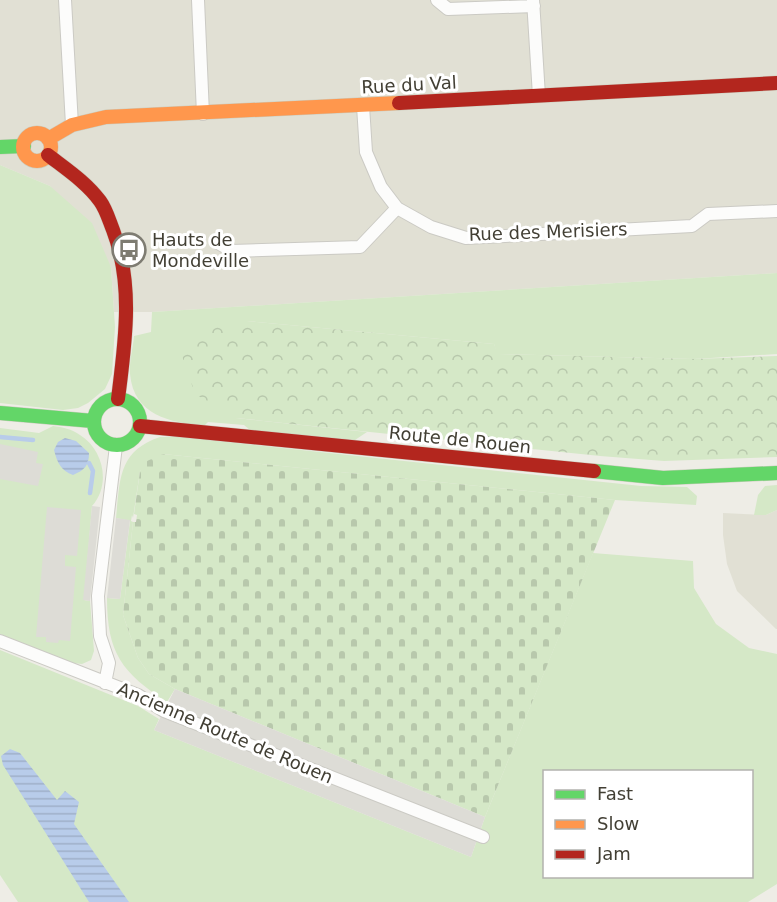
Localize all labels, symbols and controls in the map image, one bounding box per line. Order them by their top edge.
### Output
street label: Rue du Val [361,72,457,97]
street label: Rue des Merisiers [468,218,628,245]
place label: Hauts de Mondeville [152,229,249,271]
bus stop icon: Hauts de Mondeville [111,232,147,268]
street label: Route de Rouen [388,422,532,457]
street label: Ancienne Route de Rouen [114,678,336,788]
legend [543,770,753,878]
text: Fast [597,783,633,804]
text: Slow [597,813,639,834]
text: Jam [596,843,631,864]

